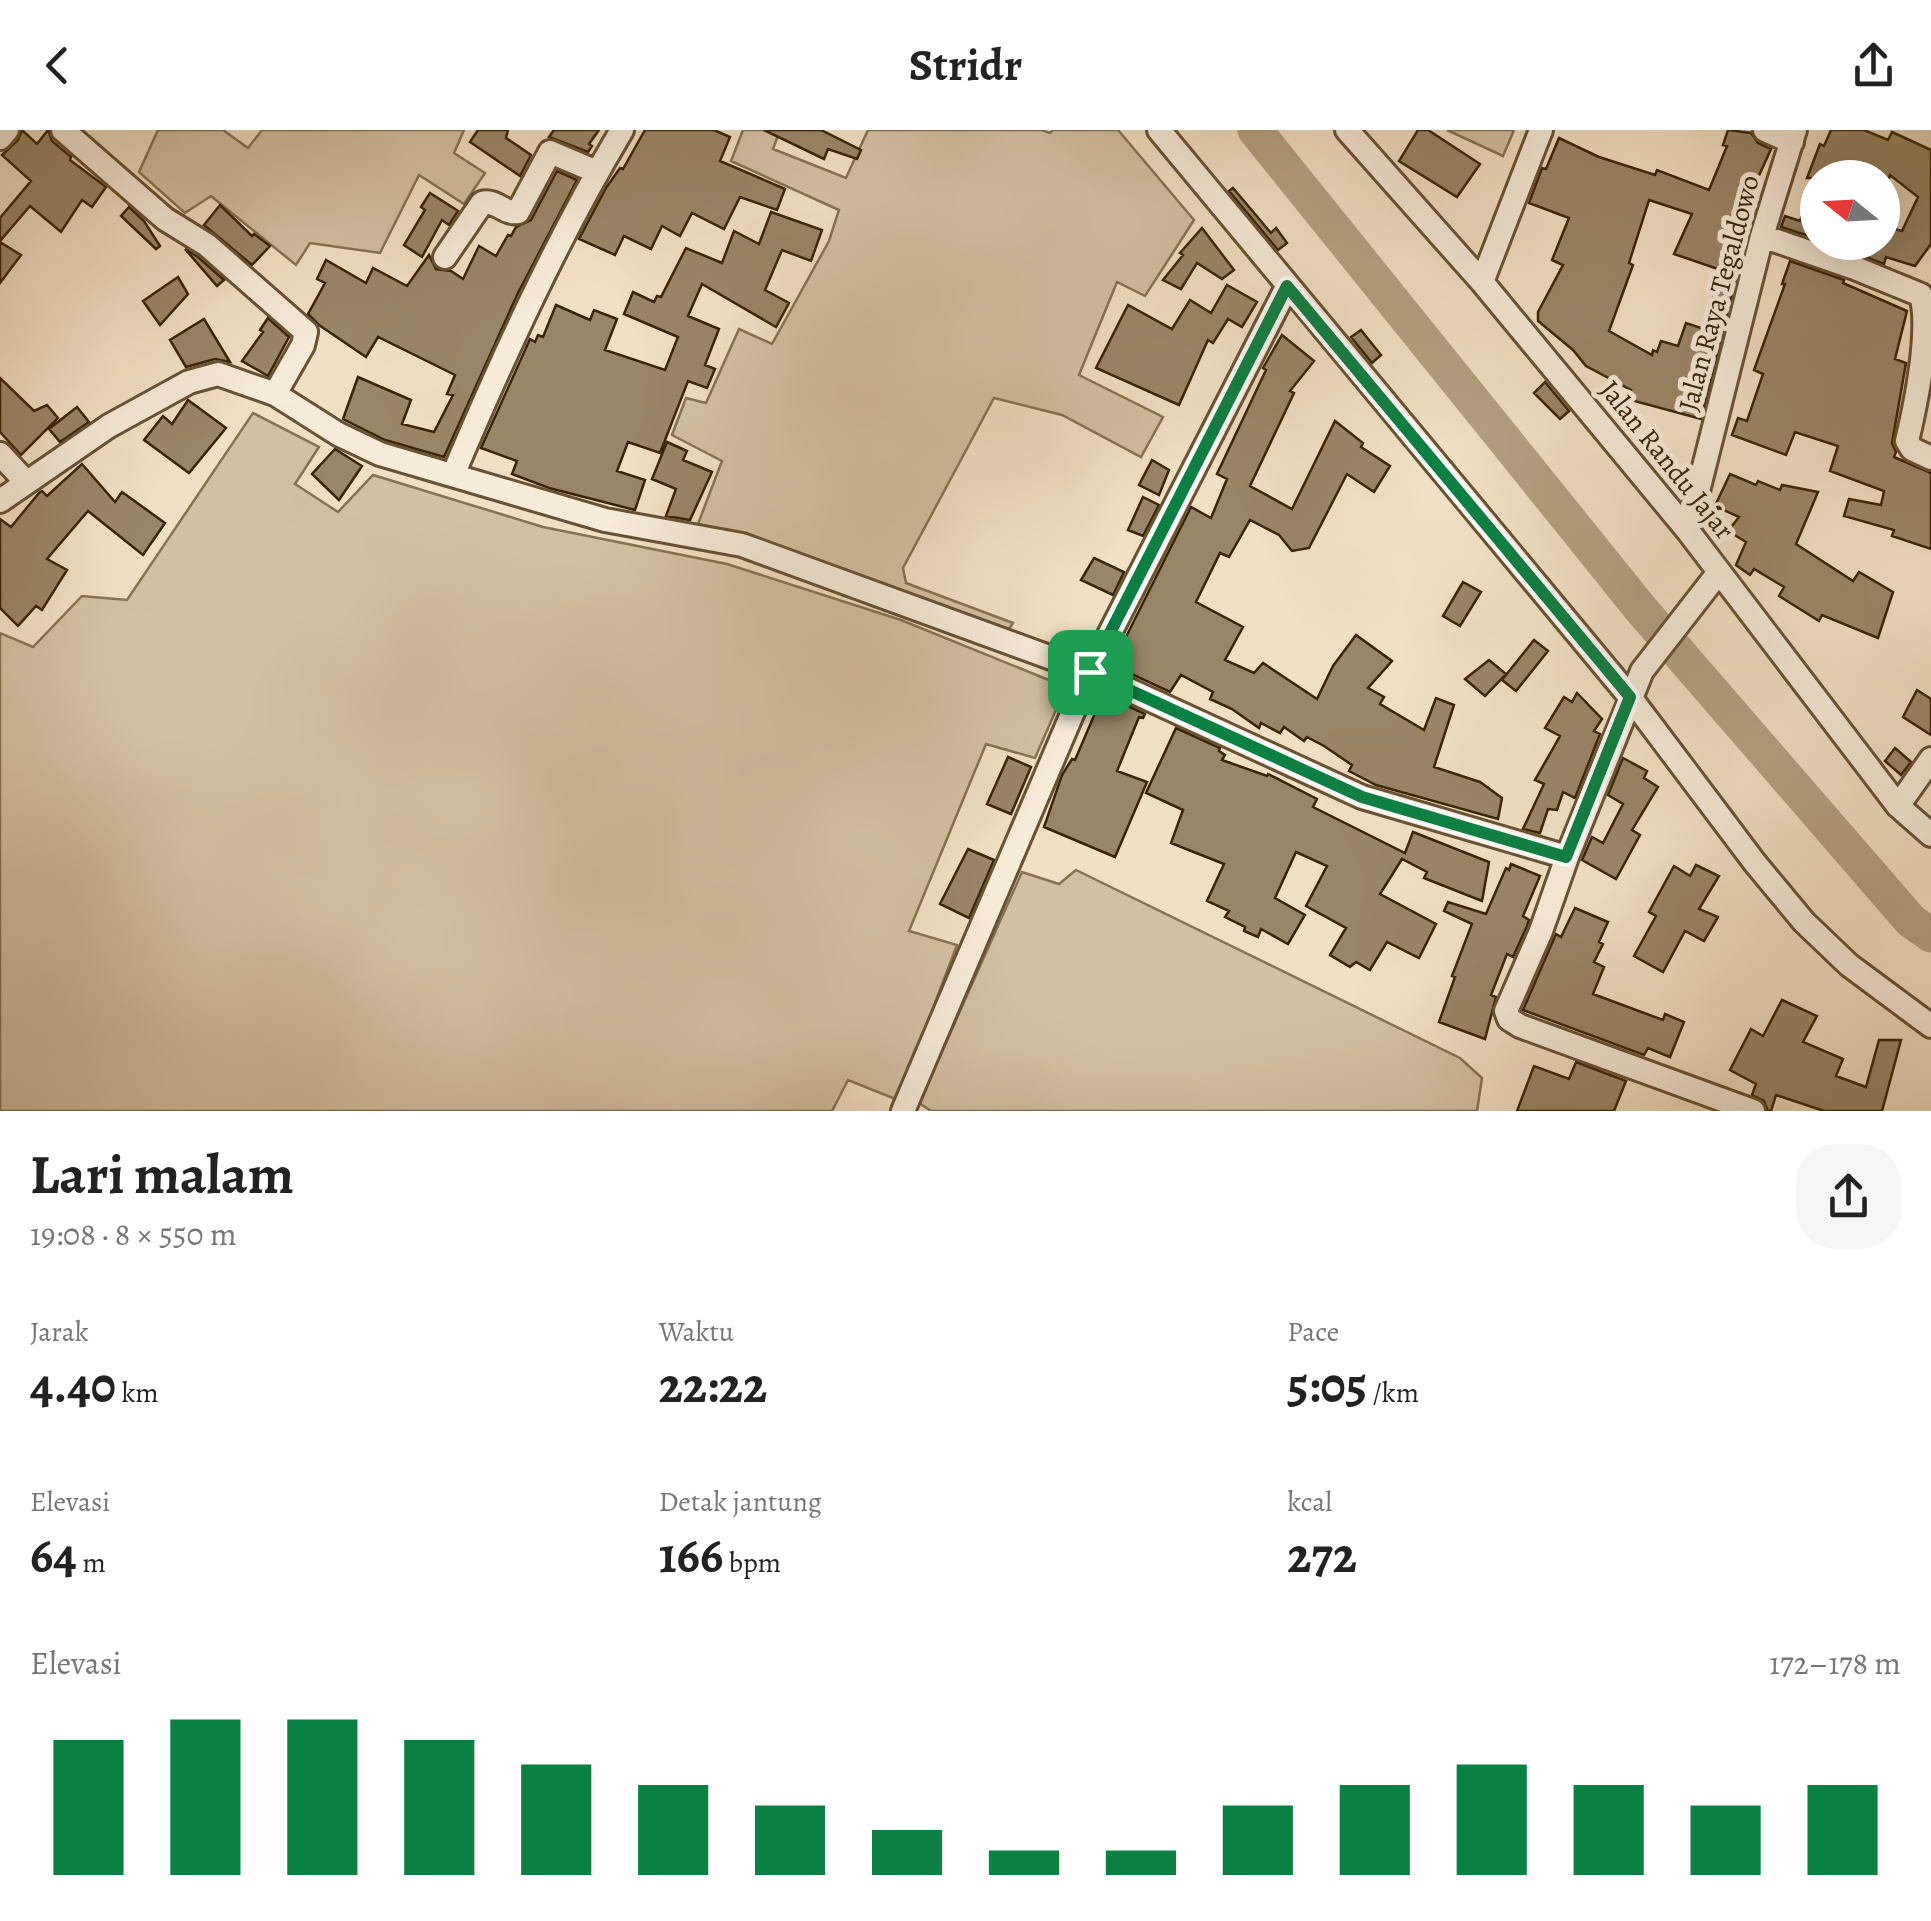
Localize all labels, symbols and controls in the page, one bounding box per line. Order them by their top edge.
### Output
text: Stridr [909,34,1022,96]
icon: back [30,38,85,93]
icon: share [1846,38,1901,93]
north arrow [1800,160,1900,260]
map controls [1800,160,1900,260]
street label: Jalan Raya Tegaldowo [1669,171,1769,415]
street label: Jalan Randu Jajar [1591,372,1743,548]
pin [1048,630,1133,715]
icon: arrive [1063,645,1118,700]
text: Lari malam [30,1137,294,1212]
button: share [1796,1144,1901,1249]
text: 19:08 · 8 × 550 m [30,1212,237,1256]
text: Jarak [30,1313,89,1351]
text: Waktu [659,1313,734,1351]
text: Pace [1287,1313,1339,1351]
text: 4.40 [30,1351,116,1419]
text: 22:22 [659,1351,767,1419]
text: 5:05 [1287,1351,1367,1419]
text: km [116,1374,159,1412]
text: /km [1367,1374,1419,1412]
text: Elevasi [30,1483,110,1521]
text: Detak jantung [659,1483,822,1521]
text: kcal [1287,1483,1332,1521]
text: 64 [30,1521,77,1589]
text: 166 [659,1521,723,1589]
text: 272 [1287,1521,1357,1589]
text: m [77,1544,106,1582]
text: bpm [723,1544,781,1582]
text: Elevasi [30,1641,122,1685]
text: 172–178 m [1769,1641,1901,1685]

